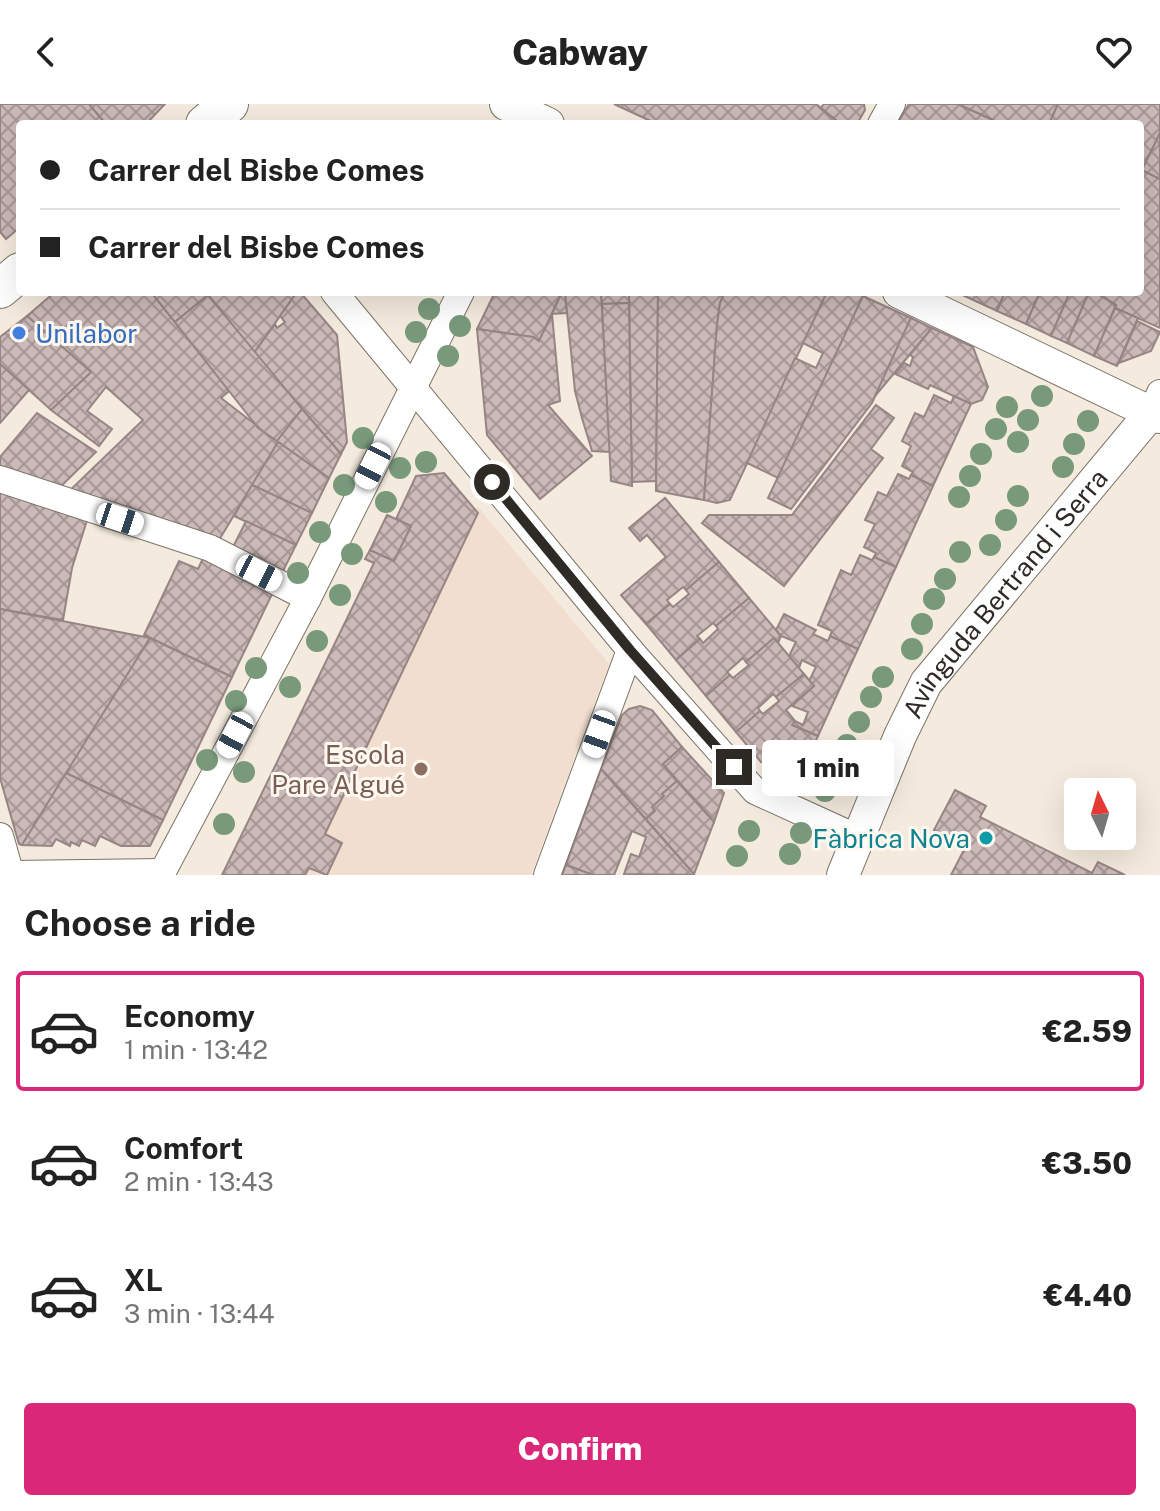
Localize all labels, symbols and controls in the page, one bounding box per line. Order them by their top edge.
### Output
icon: back [24,30,68,74]
icon: heart [1092,30,1136,74]
text: Cabway [512,31,648,73]
text: Carrer del Bisbe Comes [88,152,425,188]
text: Carrer del Bisbe Comes [88,229,425,265]
place label: Unilabor [35,318,137,349]
marker: Unilabor [10,324,28,342]
car [351,439,395,493]
street label: Avinguda Bertrand i Serra [896,462,1114,723]
route start [474,464,510,500]
car [93,500,147,538]
car [232,551,286,595]
car [580,707,618,761]
car [213,708,257,762]
place label: Escola Pare Algué [271,739,405,800]
callout: 1 min [762,739,894,795]
route end [716,749,752,785]
text: 1 min [796,752,860,783]
marker: Escola Pare Algué [412,760,430,778]
north arrow [1064,778,1136,850]
map controls [1064,778,1136,850]
place label: Fàbrica Nova [813,823,970,854]
marker: Fàbrica Nova [977,829,995,847]
text: Choose a ride [24,902,256,944]
icon: car [28,995,100,1067]
text: Economy [124,998,255,1034]
text: €2.59 [1043,1013,1132,1049]
text: 1 min · 13:42 [124,1034,268,1065]
icon: car [28,1127,100,1199]
text: Comfort [124,1130,243,1166]
text: €3.50 [1042,1145,1132,1181]
text: 2 min · 13:43 [124,1166,274,1197]
icon: car [28,1259,100,1331]
text: XL [124,1262,163,1298]
text: €4.40 [1043,1277,1132,1313]
text: 3 min · 13:44 [124,1298,275,1329]
button: Confirm [24,1403,1136,1495]

